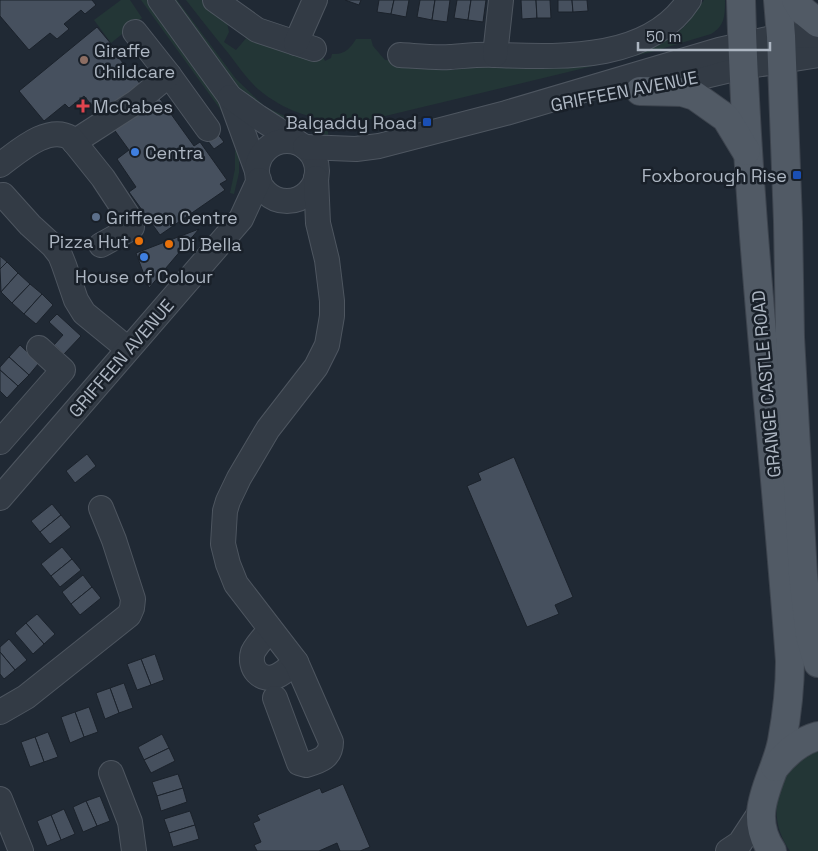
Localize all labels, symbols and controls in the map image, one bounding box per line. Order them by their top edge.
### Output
scale bar [638,20,770,52]
text: 50 m [646,27,681,46]
place label: Giraffe Childcare [94,39,175,83]
marker: Giraffe Childcare [78,54,90,66]
street label: GRIFFEEN AVENUE [548,65,700,117]
place label: McCabes [93,95,173,118]
marker: McCabes [77,100,89,112]
place label: Balgaddy Road [286,111,417,134]
marker: Balgaddy Road [421,116,433,128]
place label: Centra [145,141,203,164]
marker: Centra [129,146,141,158]
place label: Foxborough Rise [642,164,787,187]
marker: Foxborough Rise [791,169,803,181]
place label: Griffeen Centre [106,206,238,229]
marker: Griffeen Centre [90,211,102,223]
place label: Pizza Hut [49,230,129,253]
place label: Di Bella [179,233,242,256]
marker: Pizza Hut [133,235,145,247]
marker: Di Bella [163,238,175,250]
marker: House of Colour [138,251,150,263]
place label: House of Colour [75,265,213,288]
street label: GRANGE CASTLE ROAD [746,289,786,479]
street label: GRIFFEEN AVENUE [63,294,179,422]

